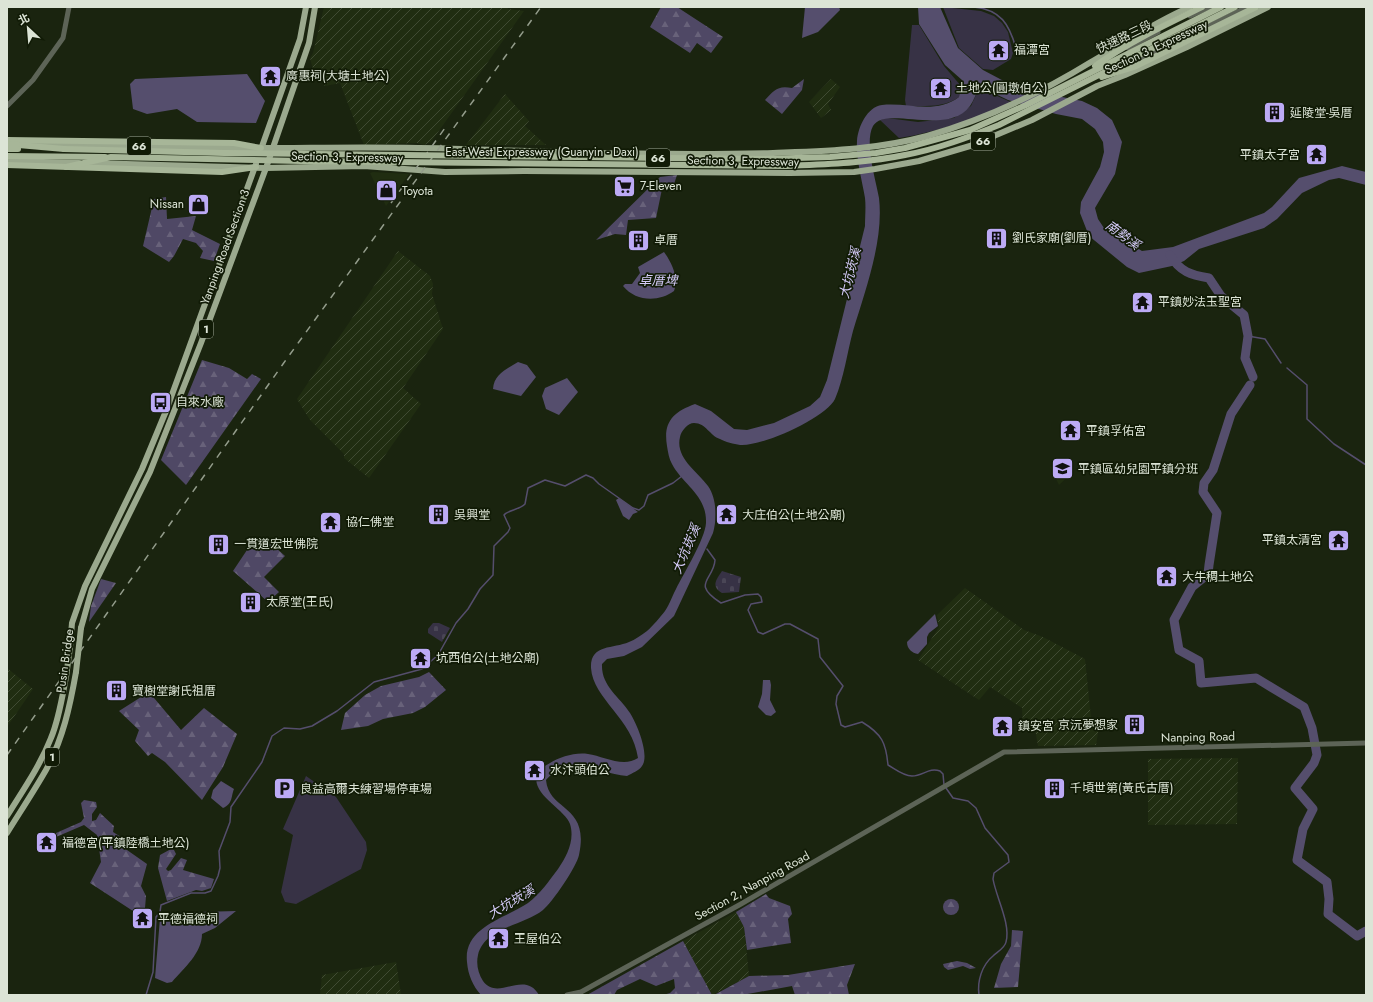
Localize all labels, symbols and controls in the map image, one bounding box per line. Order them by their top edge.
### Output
north arrow [8,8,48,48]
text: 北 [15,9,32,29]
street label: Section 3, Expressway [1101,15,1211,79]
street label: 快速路三段 [1093,16,1155,58]
temple icon: 福潭宮 [986,37,1012,63]
place label: 福潭宮 [1014,41,1050,59]
temple icon: 廣惠祠(大塘土地公) [258,63,284,89]
place label: 廣惠祠(大塘土地公) [286,67,389,85]
temple icon: 土地公(圓墩伯公) [927,75,953,101]
place label: 土地公(圓墩伯公) [956,79,1047,97]
building icon: 延陵堂-吳厝 [1261,100,1287,126]
place label: 延陵堂-吳厝 [1290,104,1353,122]
road number: 66 [971,132,995,150]
road number: 66 [127,137,151,155]
temple icon: 平鎮太子宮 [1303,142,1329,168]
street label: East-West Expressway (Guanyin - Daxi) [445,143,639,161]
place label: 平鎮太子宮 [1240,146,1300,164]
street label: Section 3, Expressway [291,147,404,167]
road number: 66 [646,149,670,167]
street label: Section 3, Expressway [687,151,800,171]
supermarket icon: 7-Eleven [612,173,638,199]
place label: 7-Eleven [640,177,682,195]
shop icon: Toyota [374,178,400,204]
place label: Toyota [402,182,433,200]
street label: Yanping Road Section 3 [196,187,254,307]
shop icon: Nissan [186,191,212,217]
place label: Nissan [150,195,184,213]
water label: 南勢溪 [1102,216,1146,255]
building icon: 劉氏家廟(劉厝) [983,225,1009,251]
building icon: 卓厝 [625,227,651,253]
place label: 劉氏家廟(劉厝) [1012,229,1091,247]
place label: 卓厝 [654,231,678,249]
water label: 大坑崁溪 [834,244,866,301]
water label: 卓厝埤 [638,271,679,290]
temple icon: 平鎮妙法玉聖宮 [1130,289,1156,315]
place label: 平鎮妙法玉聖宮 [1158,293,1242,311]
road number: 1 [199,320,213,338]
bus stop icon: 自來水廠 [148,389,174,415]
place label: 自來水廠 [176,393,224,411]
temple icon: 平鎮孚佑宮 [1057,418,1083,444]
place label: 平鎮孚佑宮 [1086,422,1146,440]
school or university icon: 平鎮區幼兒園平鎮分班 [1049,456,1075,482]
place label: 平鎮區幼兒園平鎮分班 [1078,460,1198,478]
building icon: 吳興堂 [426,502,452,528]
temple icon: 大庄伯公(土地公廟) [714,502,740,528]
place label: 吳興堂 [454,506,490,524]
place label: 大庄伯公(土地公廟) [742,506,845,524]
temple icon: 協仁佛堂 [317,509,343,535]
place label: 協仁佛堂 [346,513,394,531]
water label: 大坑崁溪 [667,520,706,577]
temple icon: 平鎮太清宮 [1325,527,1351,553]
building icon: 一貫道宏世佛院 [205,531,231,557]
place label: 平鎮太清宮 [1262,531,1322,549]
place label: 一貫道宏世佛院 [234,535,318,553]
temple icon: 大牛稠土地公 [1153,564,1179,590]
place label: 大牛稠土地公 [1182,568,1254,586]
building icon: 太原堂(王氏) [238,589,264,615]
place label: 太原堂(王氏) [266,593,333,611]
street label: Pusin Bridge [52,628,78,694]
temple icon: 坑西伯公(土地公廟) [408,645,434,671]
place label: 坑西伯公(土地公廟) [436,649,539,667]
building icon: 寶樹堂謝氏祖厝 [104,678,130,704]
place label: 寶樹堂謝氏祖厝 [132,682,216,700]
building icon: 京沅夢想家 [1121,712,1147,738]
temple icon: 鎮安宮 [989,713,1015,739]
place label: 京沅夢想家 [1058,716,1118,734]
place label: 鎮安宮 [1018,717,1054,735]
street label: Nanping Road [1161,727,1235,747]
road number: 1 [45,748,59,766]
temple icon: 水汴頭伯公 [522,757,548,783]
place label: 水汴頭伯公 [550,761,610,779]
building icon: 千頃世第(黃氏古厝) [1042,775,1068,801]
parking icon: 良益高爾夫練習場停車場 [272,776,298,802]
place label: 千頃世第(黃氏古厝) [1070,779,1173,797]
place label: 良益高爾夫練習場停車場 [300,780,432,798]
temple icon: 福德宮(平鎮陸橋土地公) [34,830,60,856]
place label: 福德宮(平鎮陸橋土地公) [62,834,189,852]
street label: Section 2, Nanping Road [691,847,813,925]
water label: 大坑崁溪 [484,879,540,924]
temple icon: 平德福德祠 [129,906,155,932]
place label: 平德福德祠 [158,910,218,928]
temple icon: 王屋伯公 [485,926,511,952]
place label: 王屋伯公 [514,930,562,948]

